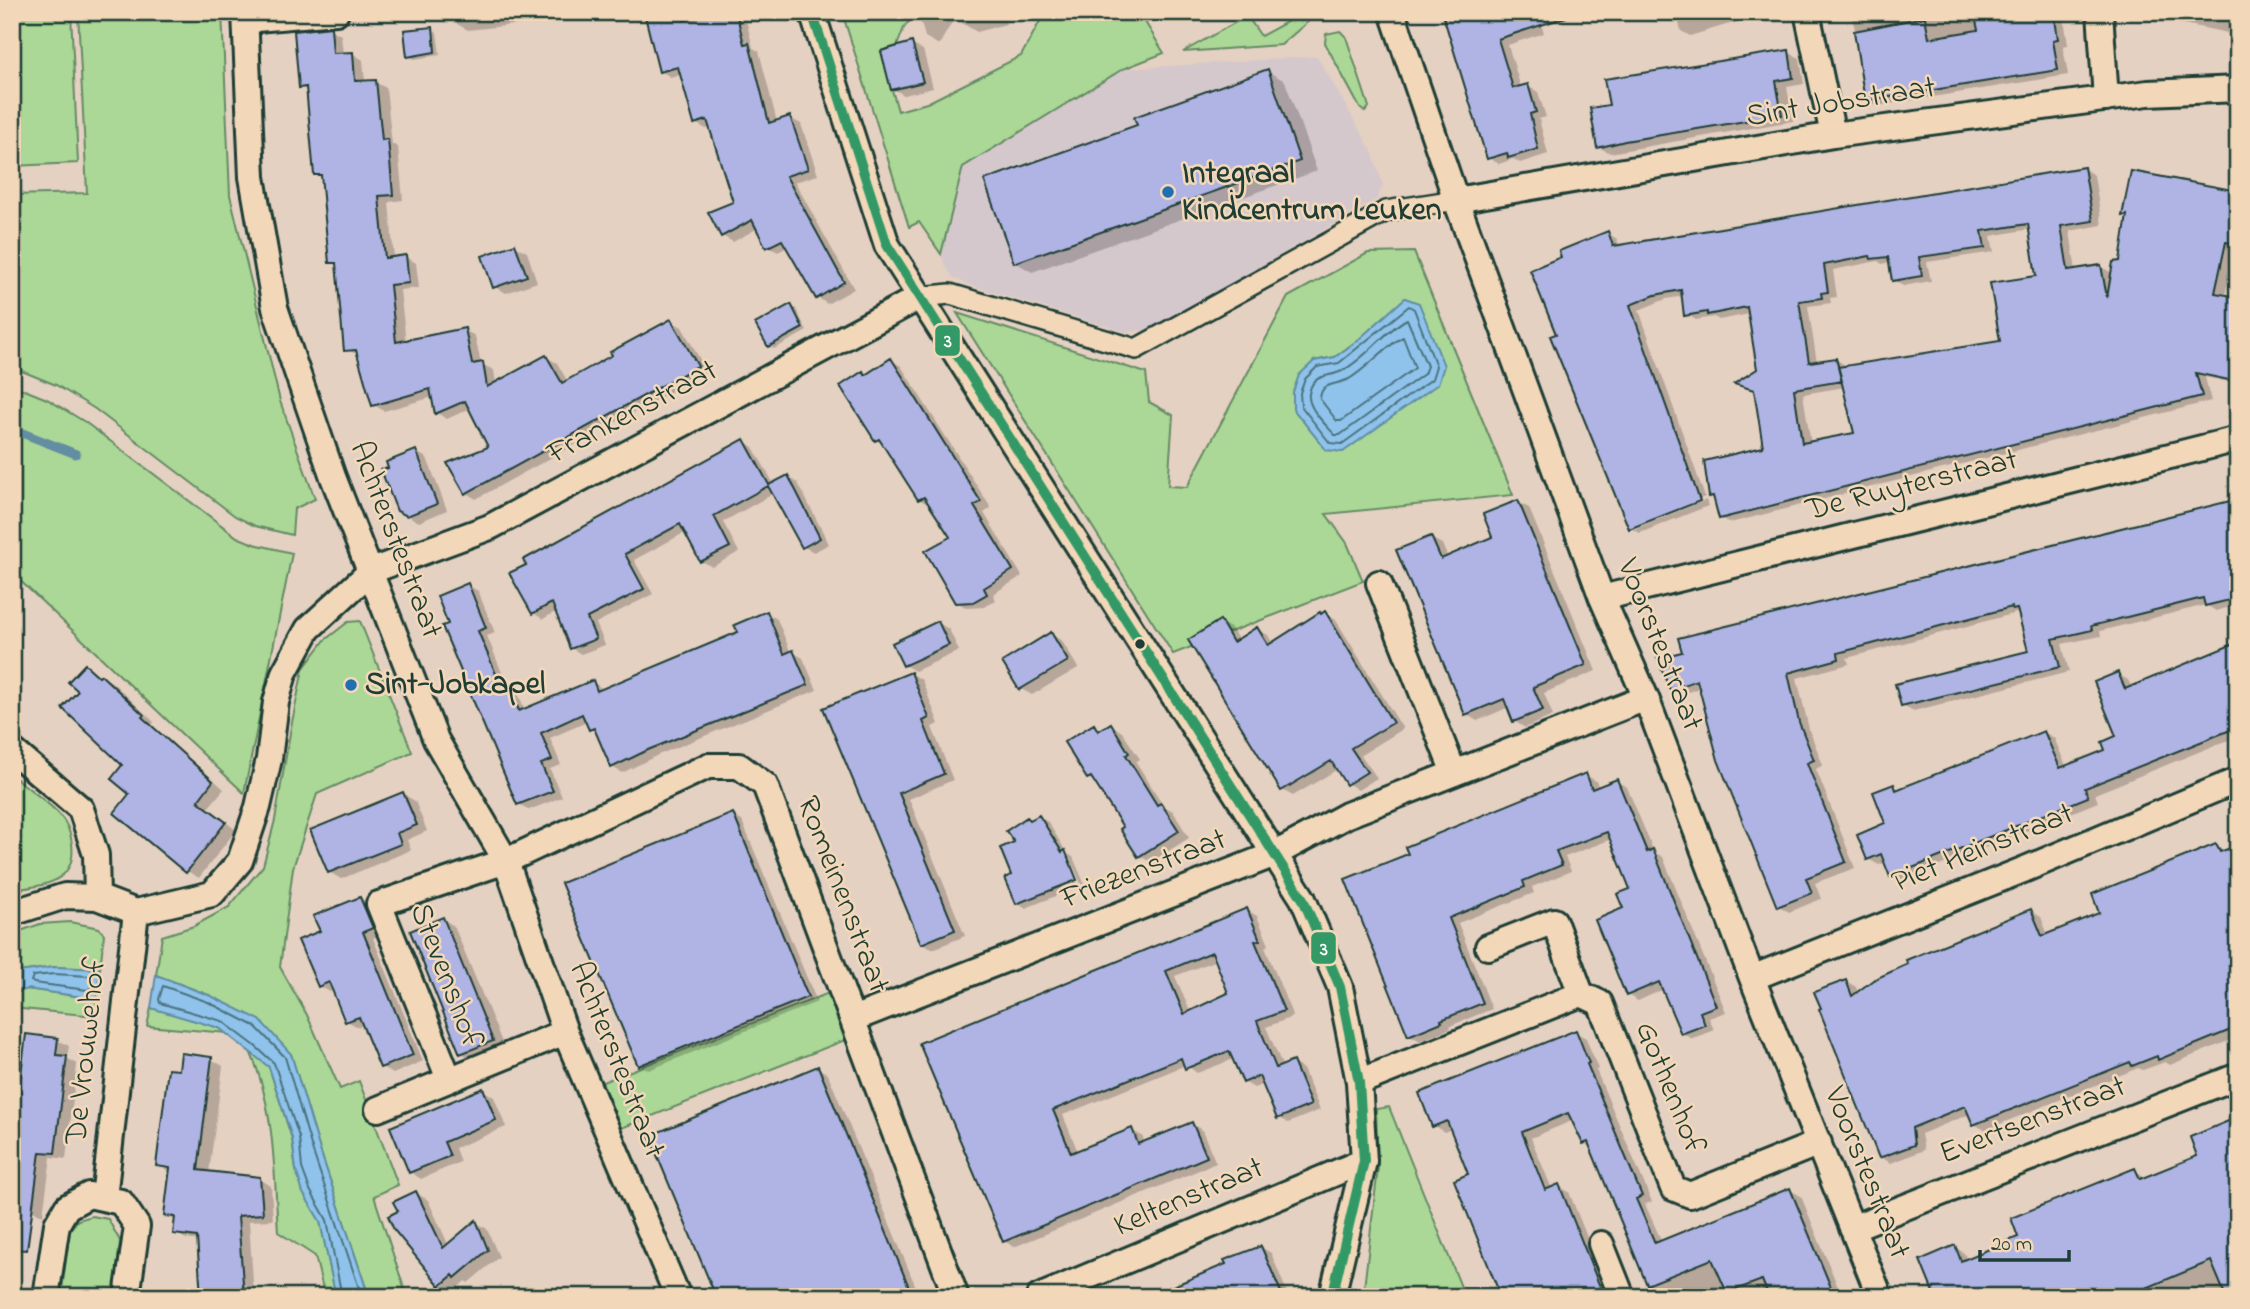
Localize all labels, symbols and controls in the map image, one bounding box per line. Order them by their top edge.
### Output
street label: Sint Jobstraat [1743,65,1939,141]
place label: Integraal Kindcentrum Leuken [1182,151,1442,235]
marker: Integraal Kindcentrum Leuken [1160,184,1176,200]
line badge: 3 [934,324,961,357]
text: 3 [943,329,952,356]
street label: Frankenstraat [538,348,727,478]
street label: Achterstestraat [336,435,454,646]
street label: De Ruyterstraat [1800,437,2023,535]
street label: Voorstestraat [1603,551,1715,738]
unlabelled marker [1133,637,1147,651]
place label: Sint-Jobkapel [365,662,545,709]
marker: Sint-Jobkapel [343,677,359,693]
street label: Romeinenstraat [783,790,901,1000]
street label: Piet Heinstraat [1885,791,2081,907]
street label: Friezenstraat [1053,817,1234,923]
street label: Stevenshof [396,897,494,1056]
line badge: 3 [1310,931,1337,965]
text: 3 [1319,937,1328,964]
street label: De Vrouwehof [54,955,120,1148]
street label: Achterstestraat [555,955,677,1165]
street label: Gothenhof [1621,1015,1717,1162]
street label: Evertsenstraat [1933,1064,2133,1178]
street label: Voorstestraat [1810,1079,1922,1266]
street label: Keltenstraat [1107,1145,1271,1251]
scale bar [1980,1218,2070,1262]
text: 20 m [1991,1230,2032,1260]

